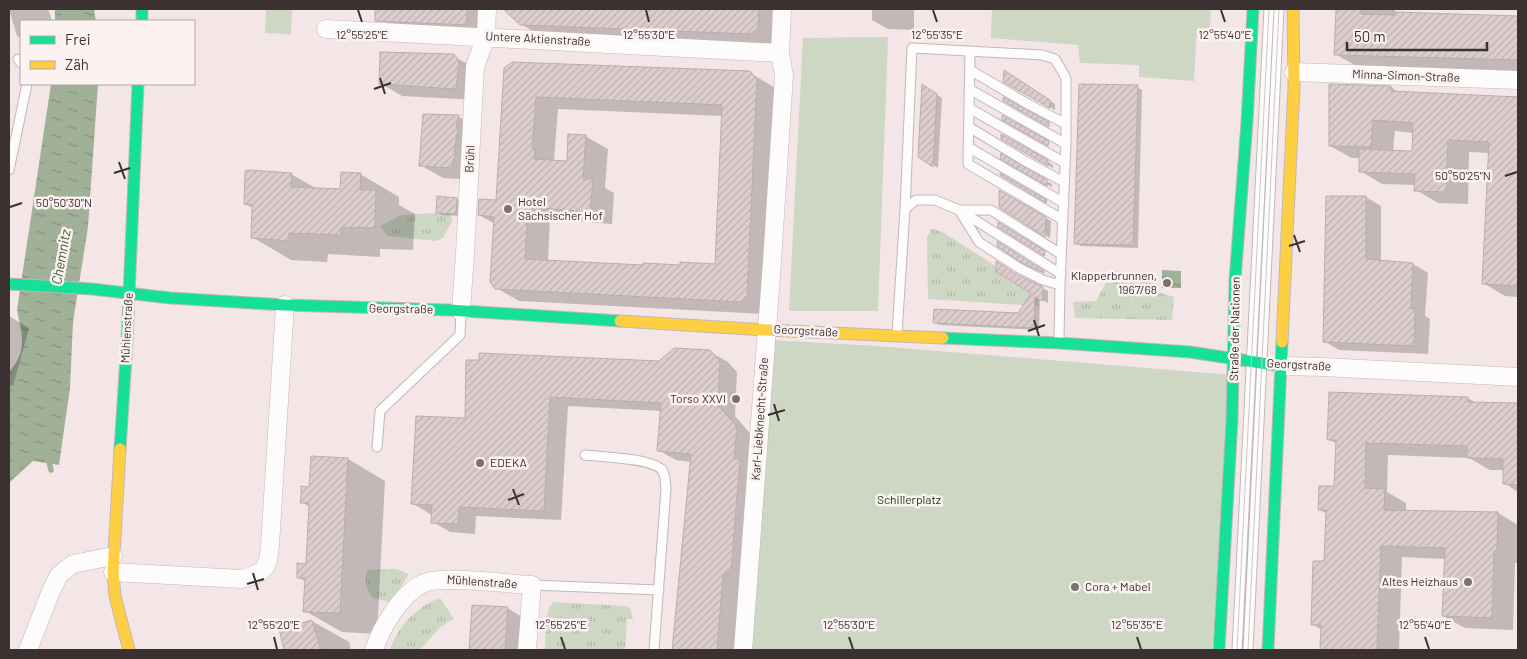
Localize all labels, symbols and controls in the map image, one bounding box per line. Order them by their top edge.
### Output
legend [20,20,195,85]
scale bar [1347,20,1487,52]
text: 12°55'25"E [336,27,388,41]
text: 12°55'30"E [623,27,675,41]
text: 12°55'35"E [911,27,963,41]
text: 12°55'40"E [1199,27,1251,41]
text: 50 m [1354,27,1386,45]
street label: Untere Aktienstraße [485,28,591,48]
text: Frei [65,30,91,48]
text: Zäh [65,55,89,73]
street label: Minna-Simon-Straße [1352,66,1460,84]
street label: Brühl [461,145,477,173]
text: 50°50'25"N [1435,168,1491,182]
place label: Hotel Sächsischer Hof [518,194,603,222]
text: 50°50'30"N [36,195,92,209]
marker: Hotel Sächsischer Hof [502,203,514,215]
water label: Chemnitz [47,227,74,286]
place label: Klapperbrunnen, 1967/68 [1071,268,1157,296]
marker: Klapperbrunnen, 1967/68 [1161,277,1173,289]
street label: Straße der Nationen [1226,277,1242,381]
street label: Mühlenstraße [117,292,135,364]
street label: Georgstraße [369,300,433,316]
street label: Georgstraße [773,321,839,339]
street label: Georgstraße [1266,355,1332,373]
street label: Karl-Liebknecht-Straße [748,357,770,481]
place label: Torso XXVI [670,391,726,405]
marker: Torso XXVI [730,393,742,405]
place label: EDEKA [490,455,527,469]
marker: EDEKA [474,457,486,469]
park label: Schillerplatz [877,492,941,506]
street label: Mühlenstraße [446,572,518,590]
place label: Altes Heizhaus [1382,574,1458,588]
marker: Altes Heizhaus [1462,576,1474,588]
place label: Cora + Mabel [1085,579,1150,593]
marker: Cora + Mabel [1069,581,1081,593]
text: 12°55'20"E [248,617,300,631]
text: 12°55'25"E [535,617,587,631]
text: 12°55'30"E [823,617,875,631]
text: 12°55'35"E [1111,617,1163,631]
text: 12°55'40"E [1399,617,1451,631]

